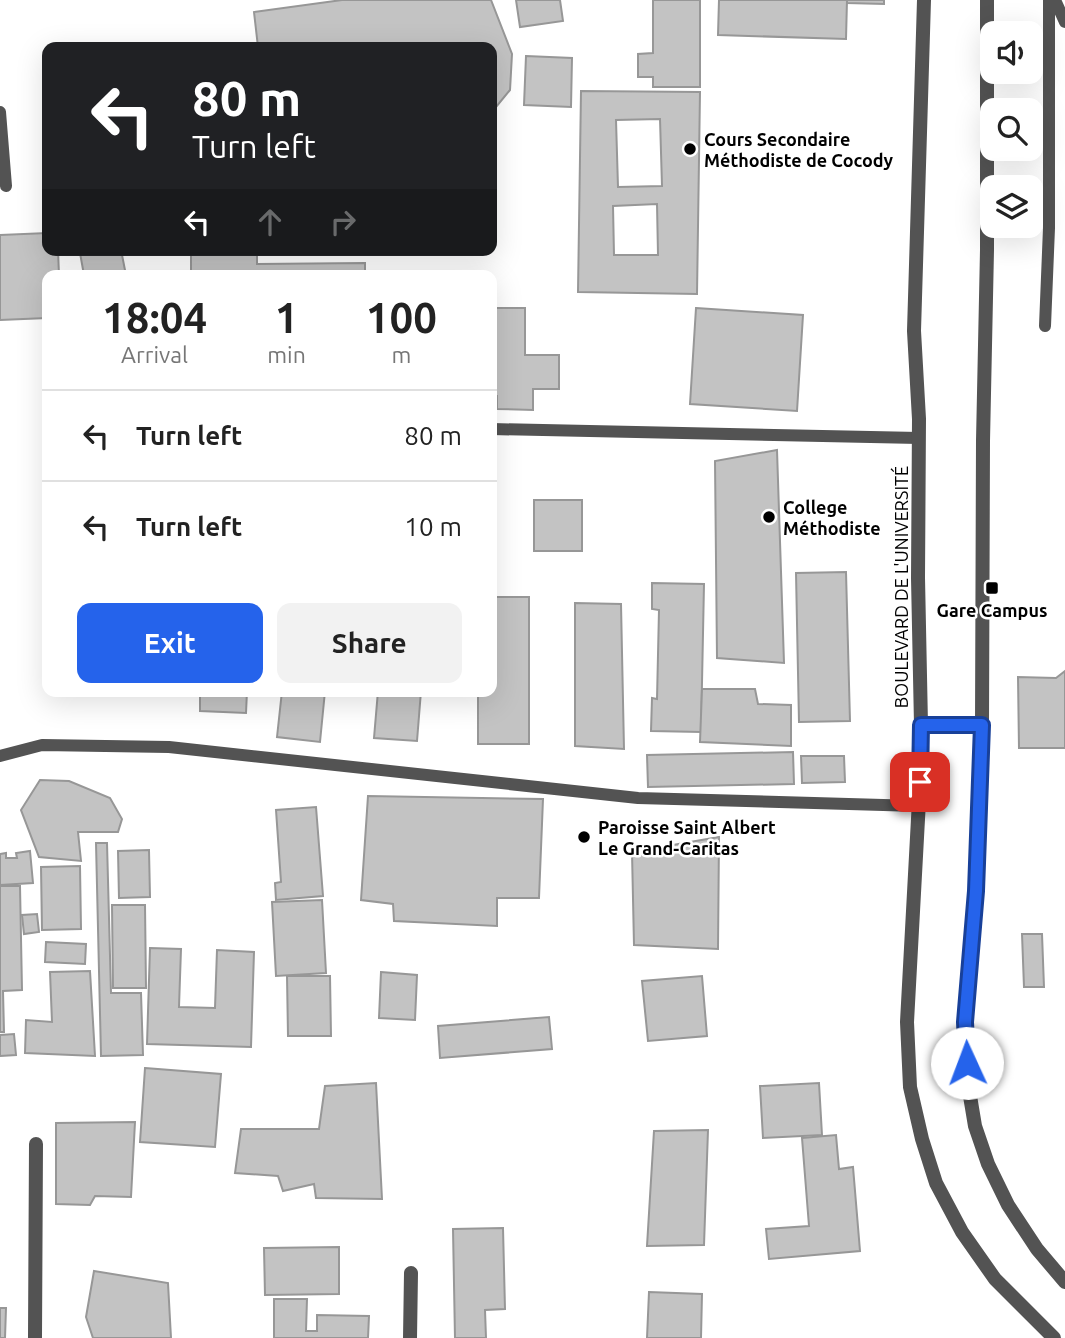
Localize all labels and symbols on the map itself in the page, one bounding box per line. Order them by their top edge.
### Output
place label: Cours Secondaire Méthodiste de Cocody [704,129,894,170]
marker: Cours Secondaire Méthodiste de Cocody [682,141,698,157]
street label: BOULEVARD DE L'UNIVERSITÉ [890,466,911,708]
place label: College Méthodiste [783,497,881,538]
marker: College Méthodiste [761,509,777,525]
marker: Gare Campus [984,580,1000,596]
place label: Gare Campus [937,600,1047,620]
pin [890,752,950,812]
place label: Paroisse Saint Albert Le Grand-Caritas [598,817,776,858]
marker: Paroisse Saint Albert Le Grand-Caritas [576,829,592,845]
position arrow [930,1026,1004,1100]

